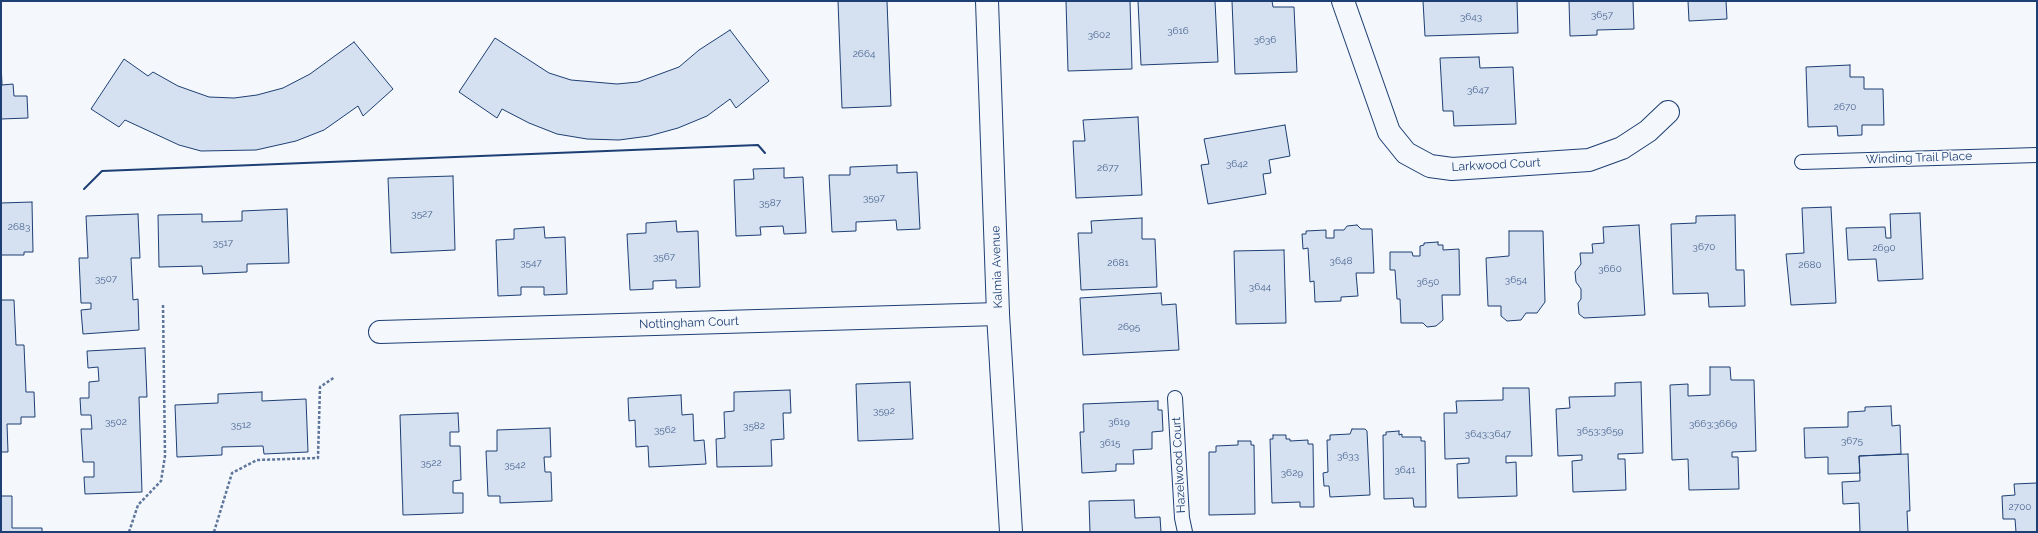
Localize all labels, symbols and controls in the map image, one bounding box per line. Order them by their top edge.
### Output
house number: 3657 [1591,9,1613,21]
house number: 3643 [1460,11,1482,23]
house number: 3616 [1167,25,1189,37]
house number: 3602 [1088,29,1110,41]
house number: 3636 [1254,34,1276,46]
house number: 2664 [853,48,875,60]
house number: 3647 [1467,84,1489,96]
house number: 2670 [1834,101,1856,113]
street label: Winding Trail Place [1866,149,1972,167]
street label: Larkwood Court [1451,155,1541,175]
house number: 3642 [1226,158,1248,170]
house number: 2677 [1097,162,1119,174]
house number: 3597 [863,192,885,204]
house number: 3587 [759,197,781,209]
house number: 3527 [411,208,433,220]
house number: 2683 [8,221,30,233]
street label: Kalmia Avenue [988,225,1006,309]
house number: 3517 [213,237,233,249]
house number: 3670 [1693,241,1715,253]
house number: 2690 [1872,242,1896,254]
house number: 3567 [653,251,675,263]
house number: 3648 [1330,255,1352,267]
house number: 3547 [520,257,542,269]
house number: 2681 [1107,257,1129,269]
house number: 2680 [1798,259,1822,271]
house number: 3660 [1598,263,1622,275]
house number: 3507 [95,273,117,285]
house number: 3654 [1505,274,1527,286]
house number: 3650 [1417,276,1439,288]
house number: 3644 [1249,281,1271,293]
street label: Nottingham Court [639,314,739,332]
house number: 2695 [1118,321,1140,333]
house number: 3592 [873,405,895,417]
house number: 3502 [105,416,127,428]
house number: 3619 [1108,416,1130,428]
street label: Hazelwood Court [1169,417,1189,513]
house number: 3663;3669 [1689,418,1737,430]
house number: 3512 [231,419,251,431]
house number: 3582 [743,420,765,432]
house number: 3562 [654,424,676,436]
house number: 3653;3659 [1577,425,1623,437]
house number: 3643;3647 [1465,428,1511,440]
house number: 3675 [1841,435,1863,447]
house number: 3615 [1099,437,1121,449]
house number: 3633 [1337,450,1359,462]
house number: 3522 [420,457,442,469]
house number: 3542 [504,459,526,471]
house number: 3641 [1394,464,1416,476]
house number: 3629 [1281,467,1303,479]
house number: 2700 [2009,501,2031,513]

